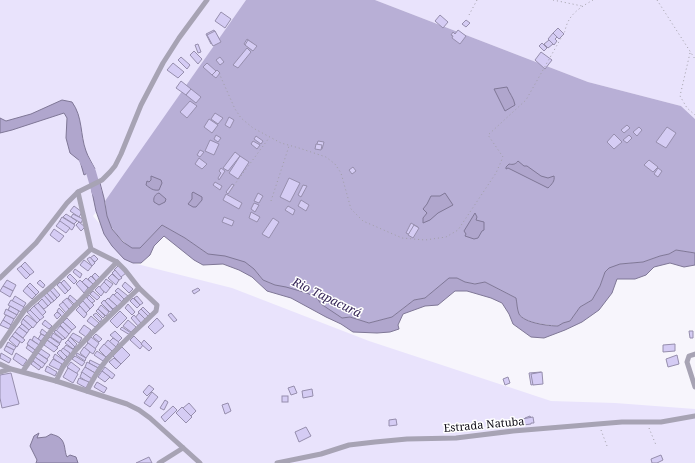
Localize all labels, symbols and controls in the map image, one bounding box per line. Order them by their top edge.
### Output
water label: Rio Tapacurá [289,273,364,321]
street label: Estrada Natuba [443,413,525,435]

